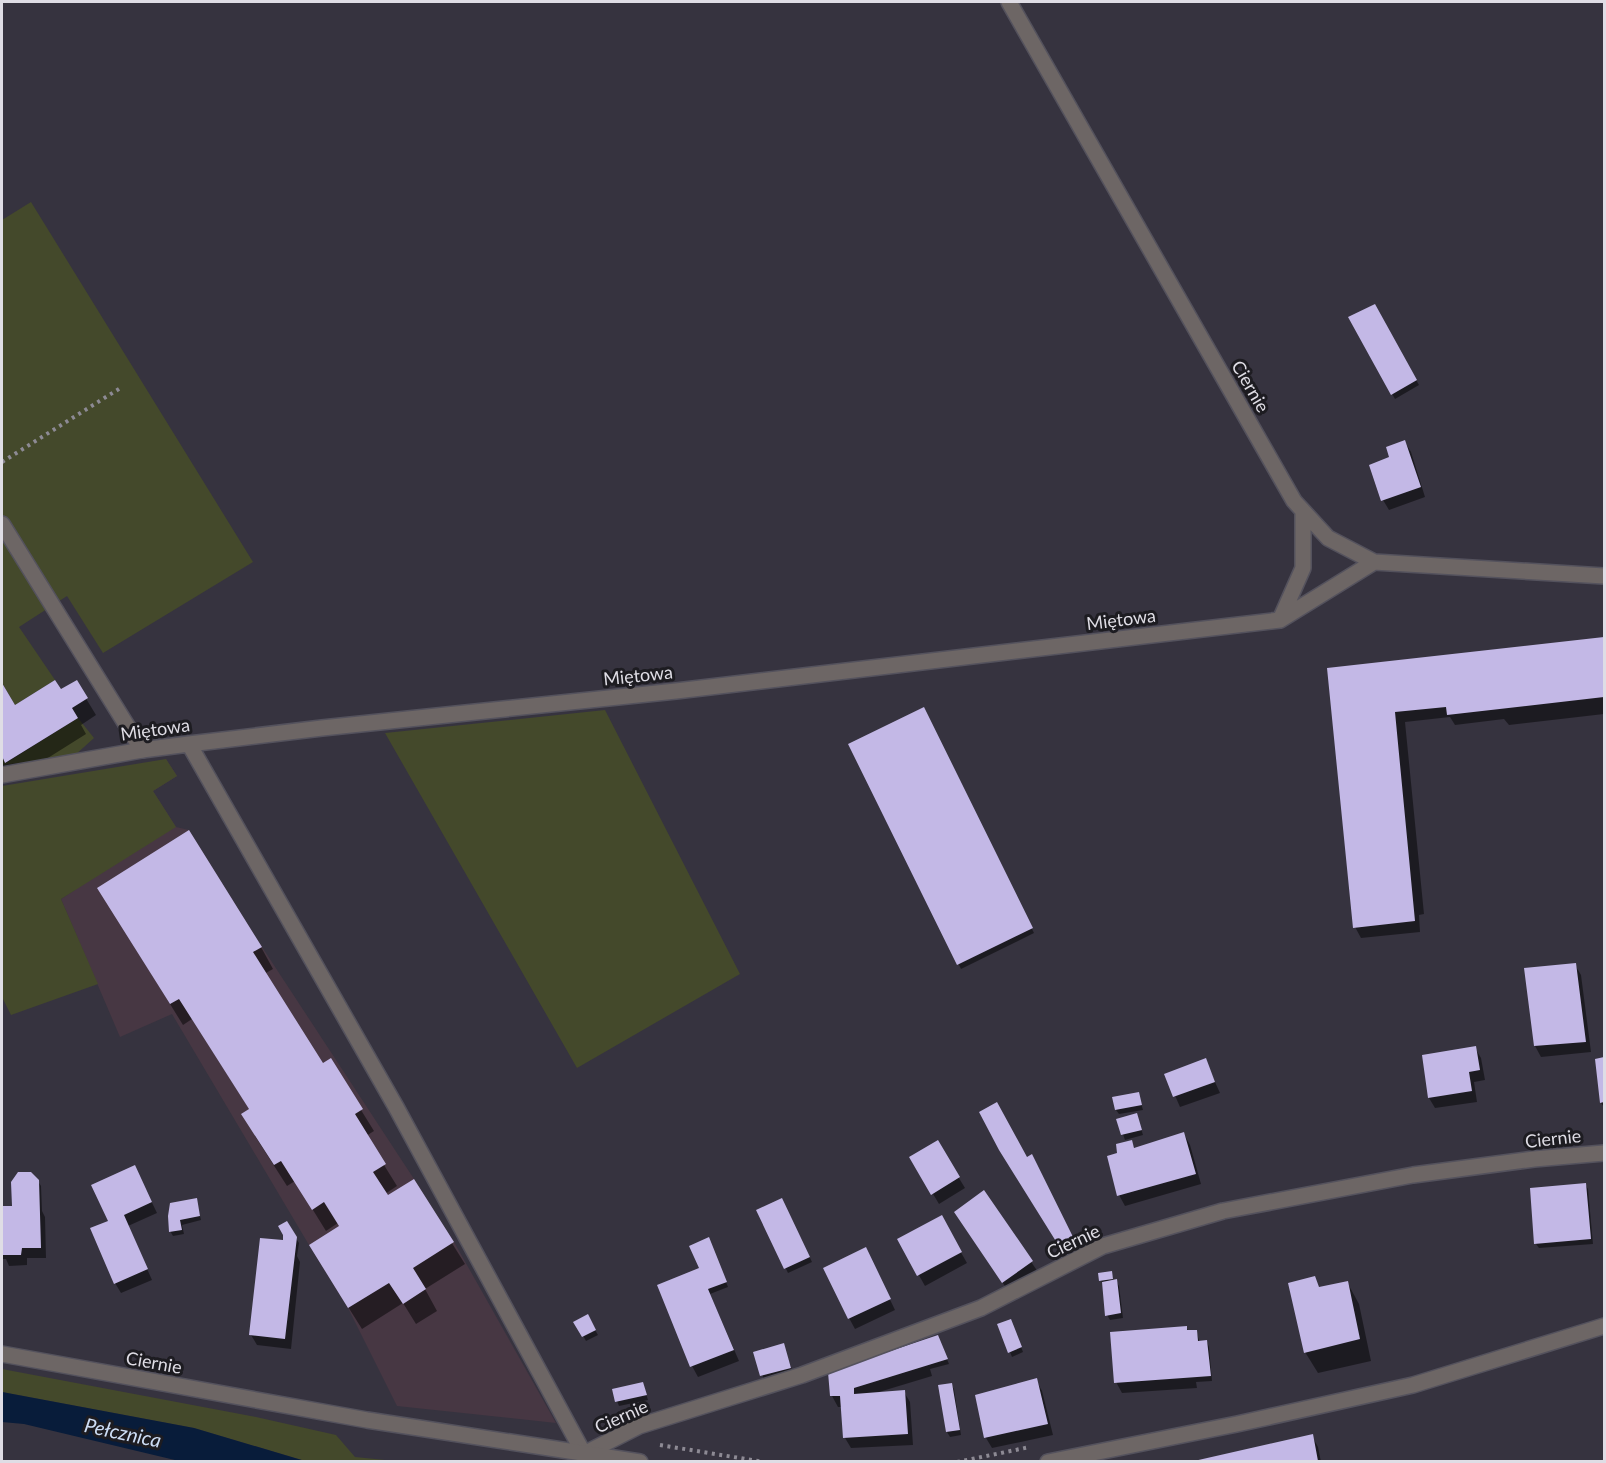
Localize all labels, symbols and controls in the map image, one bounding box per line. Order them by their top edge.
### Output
street label: Ciernie [1227,356,1275,416]
street label: Miętowa [1085,604,1157,634]
street label: Miętowa [602,660,674,690]
street label: Miętowa [119,713,191,745]
street label: Ciernie [1524,1124,1582,1152]
street label: Ciernie [1043,1219,1103,1263]
street label: Ciernie [124,1346,184,1378]
street label: Ciernie [591,1395,651,1437]
water label: Pełcznica [82,1412,164,1452]

